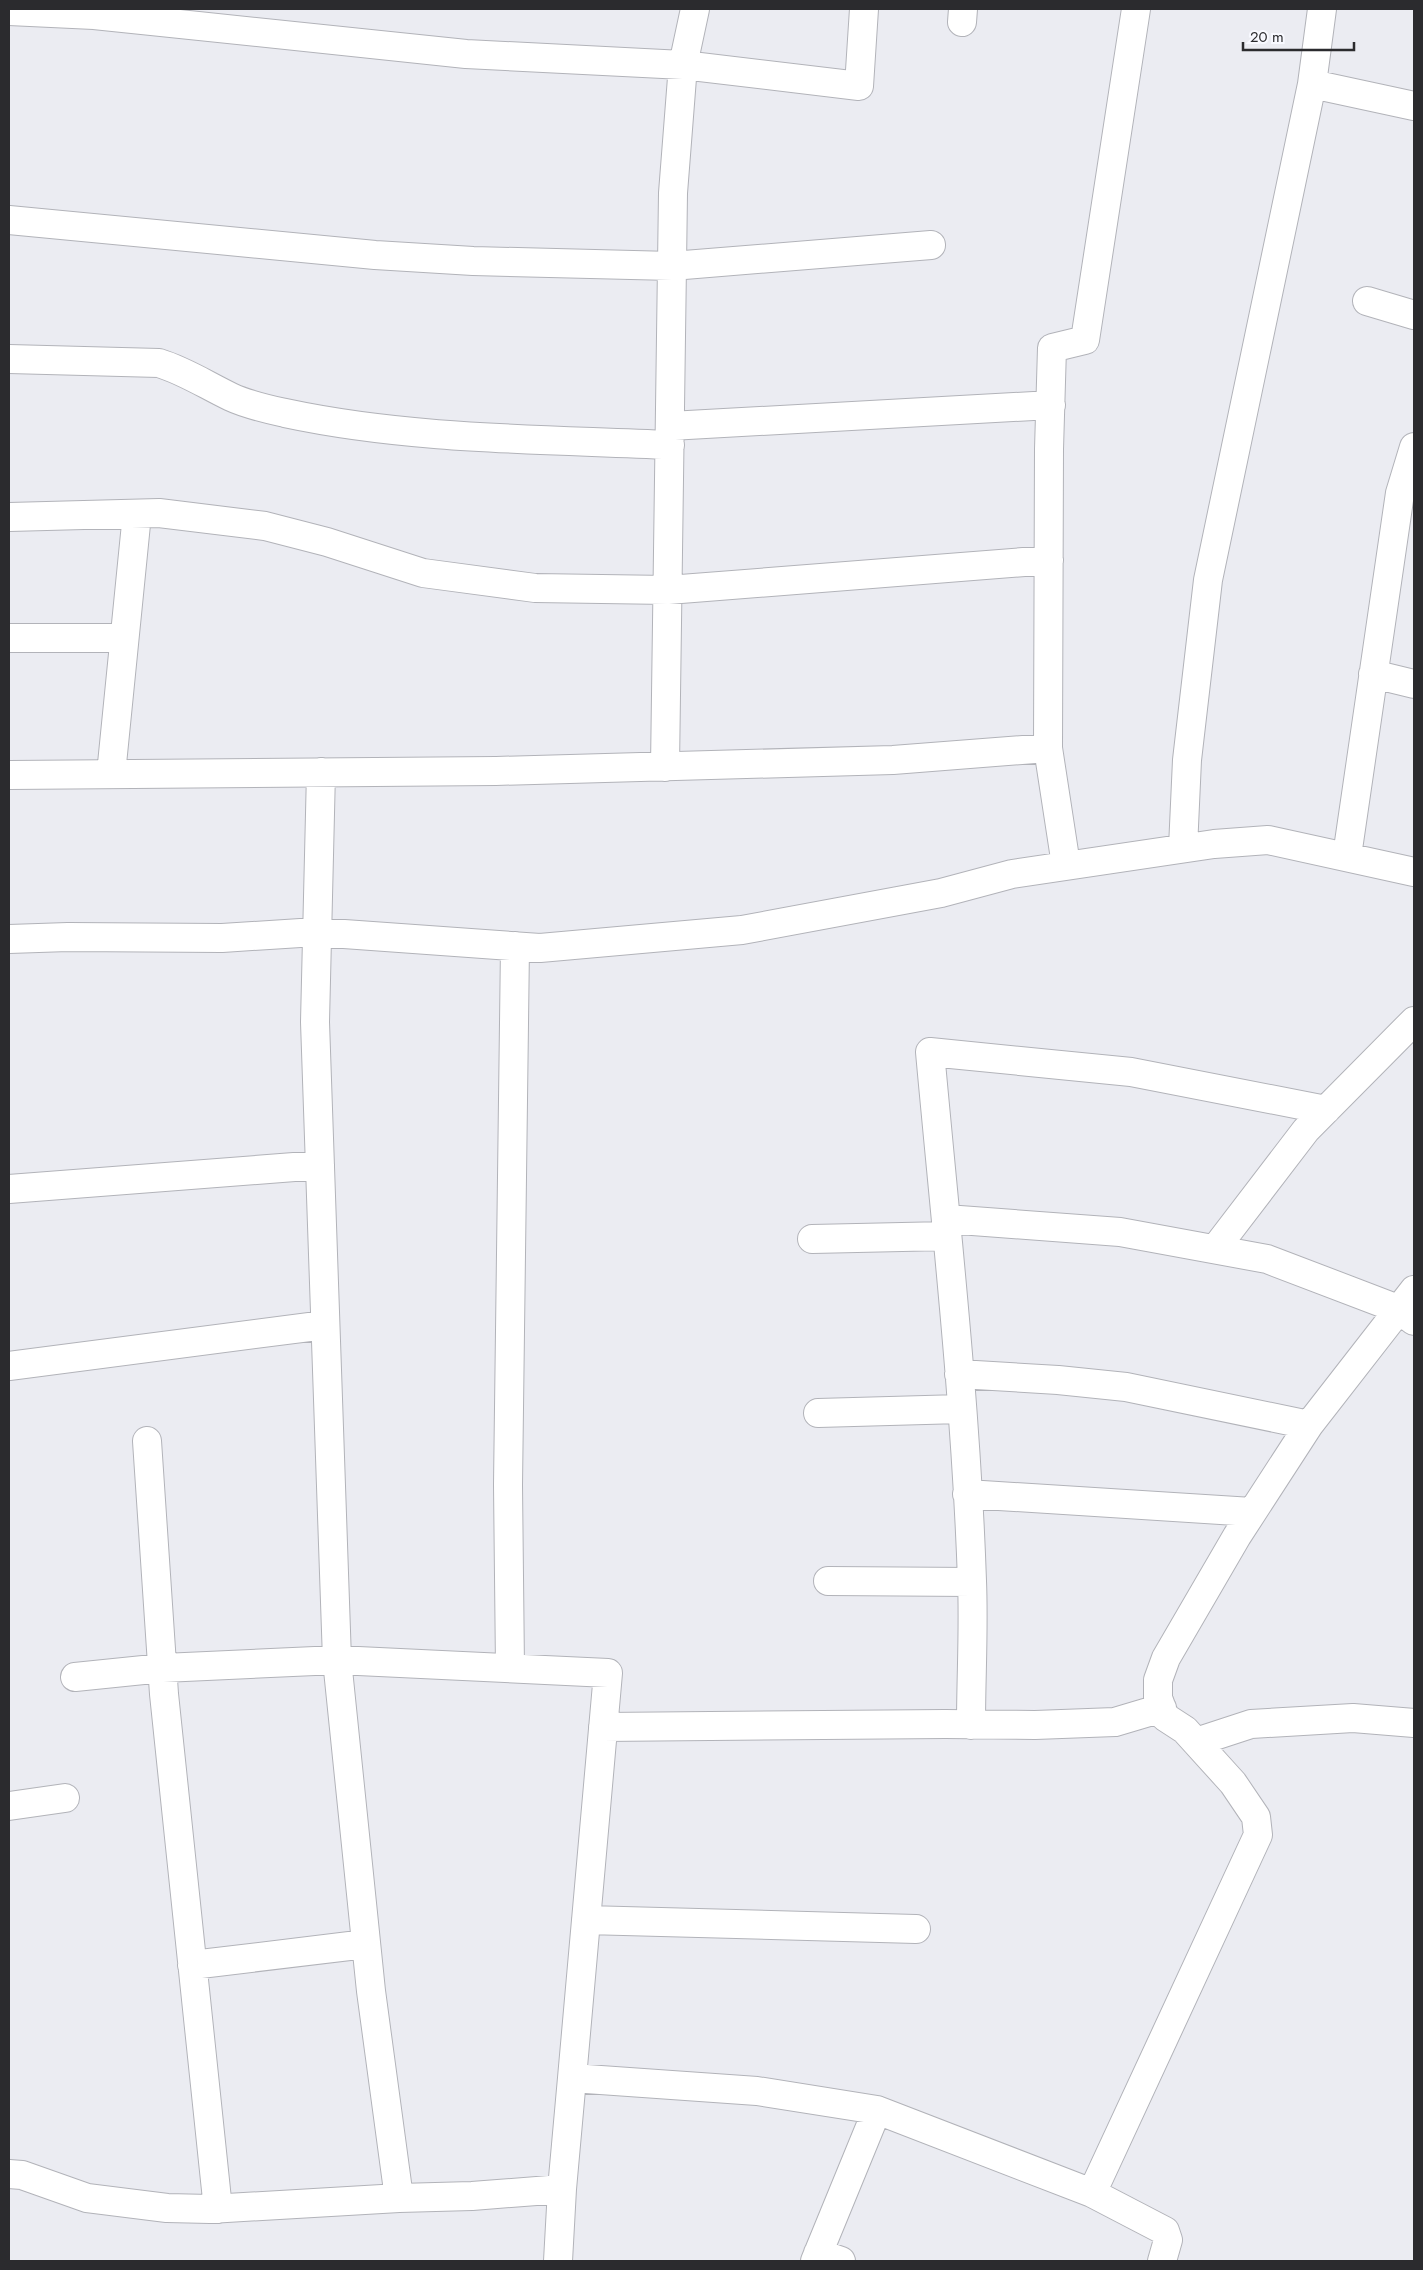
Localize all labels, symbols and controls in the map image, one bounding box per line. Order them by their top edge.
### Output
scale bar [1243,20,1354,52]
text: 20 m [1250,26,1284,48]

